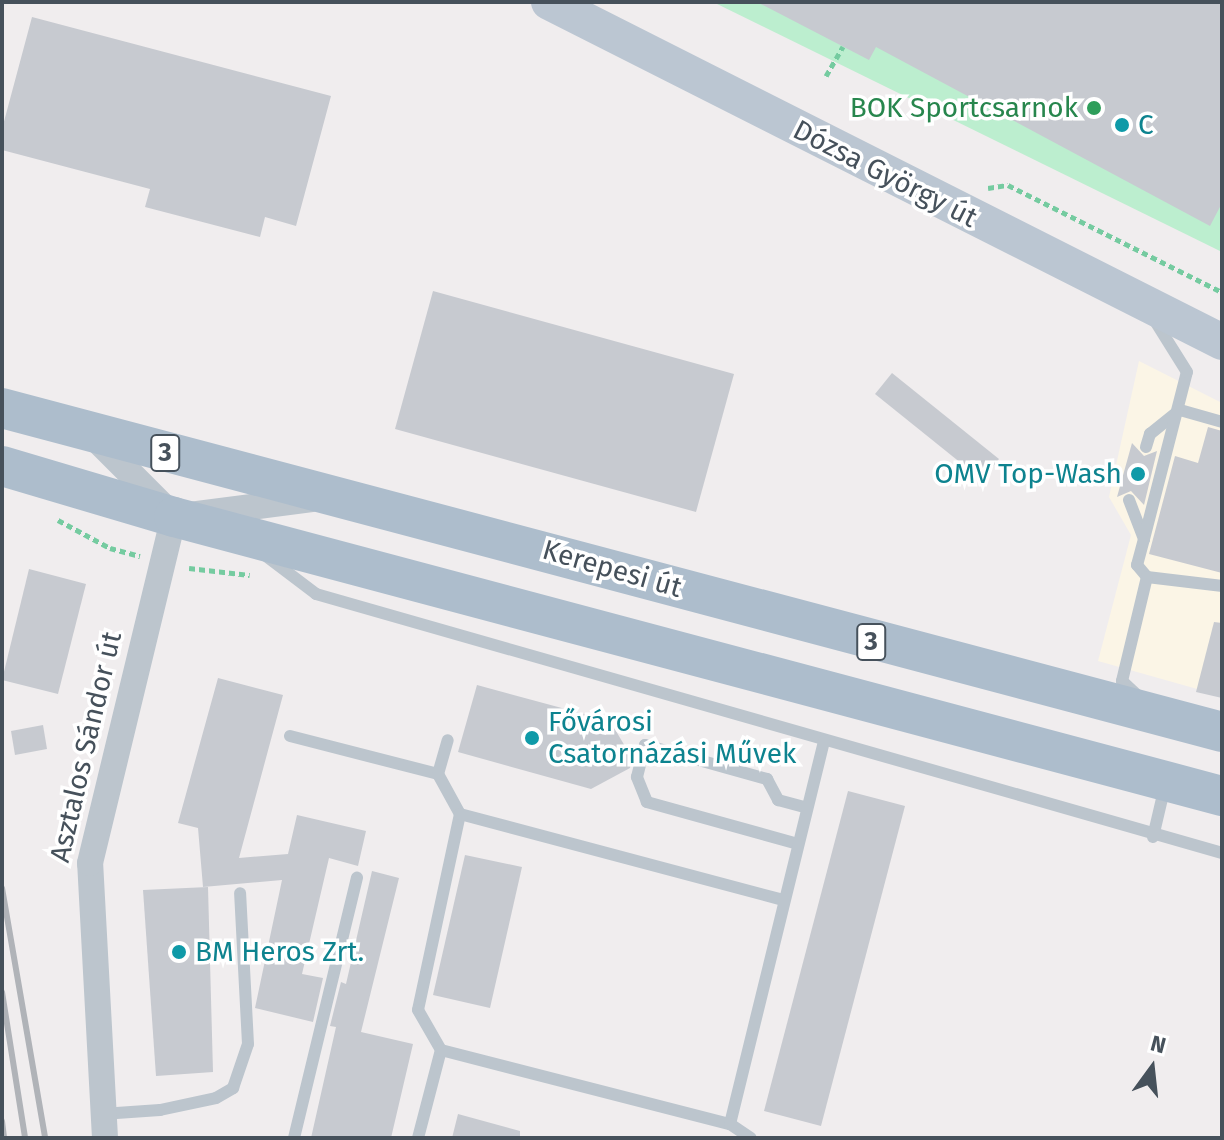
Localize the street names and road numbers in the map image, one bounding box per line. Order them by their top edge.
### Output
street label: Dózsa György út [787,113,983,235]
road number: 3 [149,431,181,475]
street label: Kerepesi út [539,533,685,605]
road number: 3 [855,620,887,664]
street label: Asztalos Sándor út [43,628,129,866]

